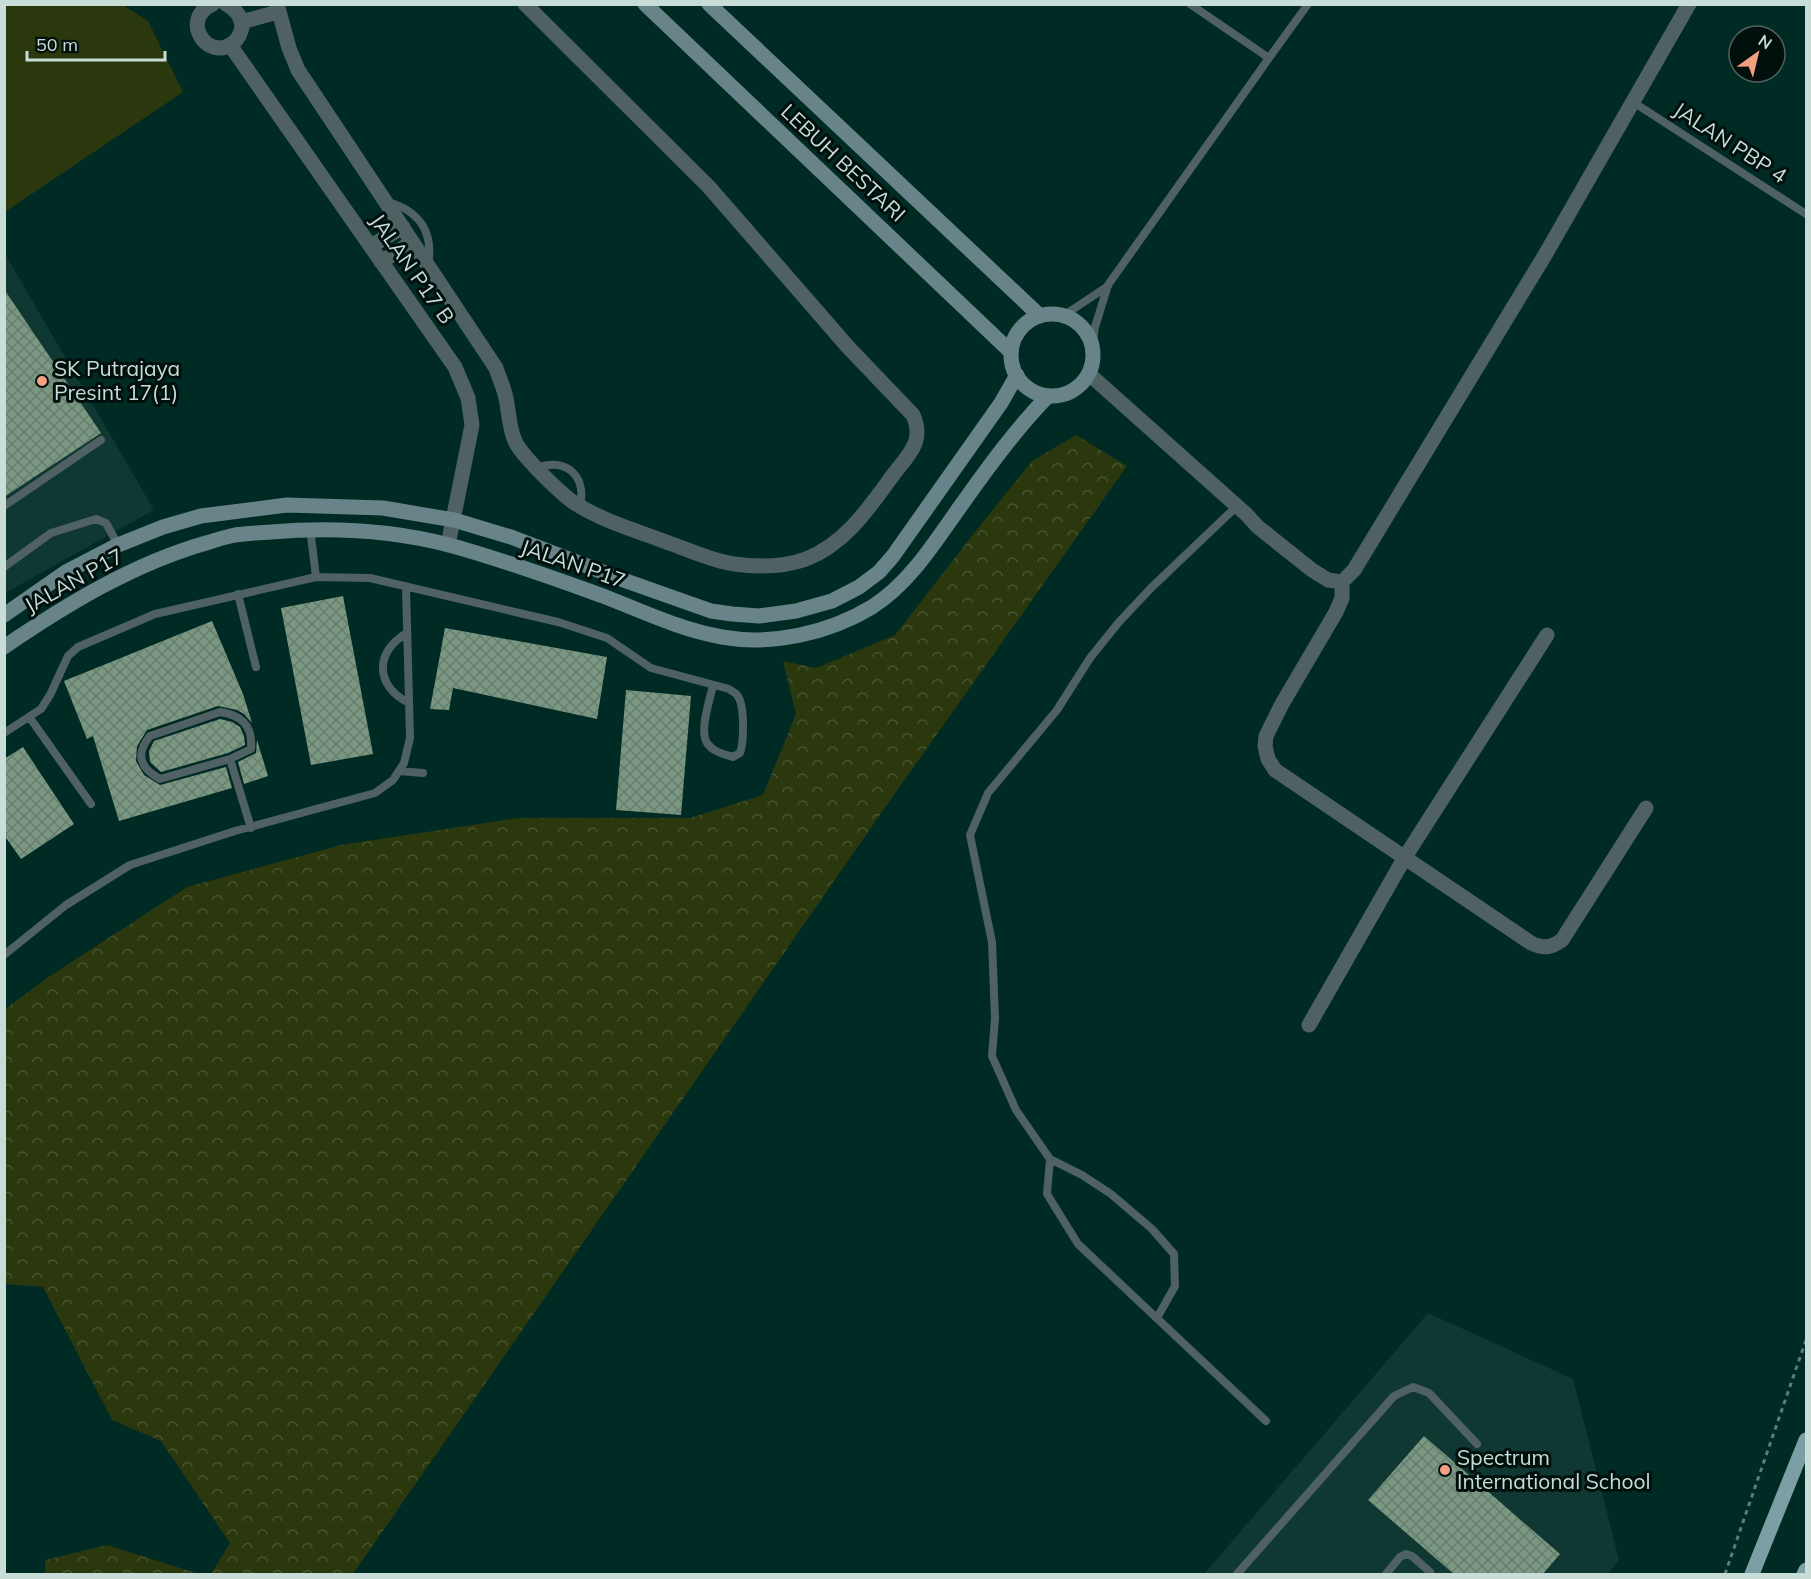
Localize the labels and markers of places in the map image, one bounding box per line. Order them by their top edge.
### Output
place label: SK Putrajaya Presint 17(1) [54,355,180,405]
marker: SK Putrajaya Presint 17(1) [35,374,49,388]
place label: Spectrum International School [1457,1444,1650,1494]
marker: Spectrum International School [1438,1463,1452,1477]

